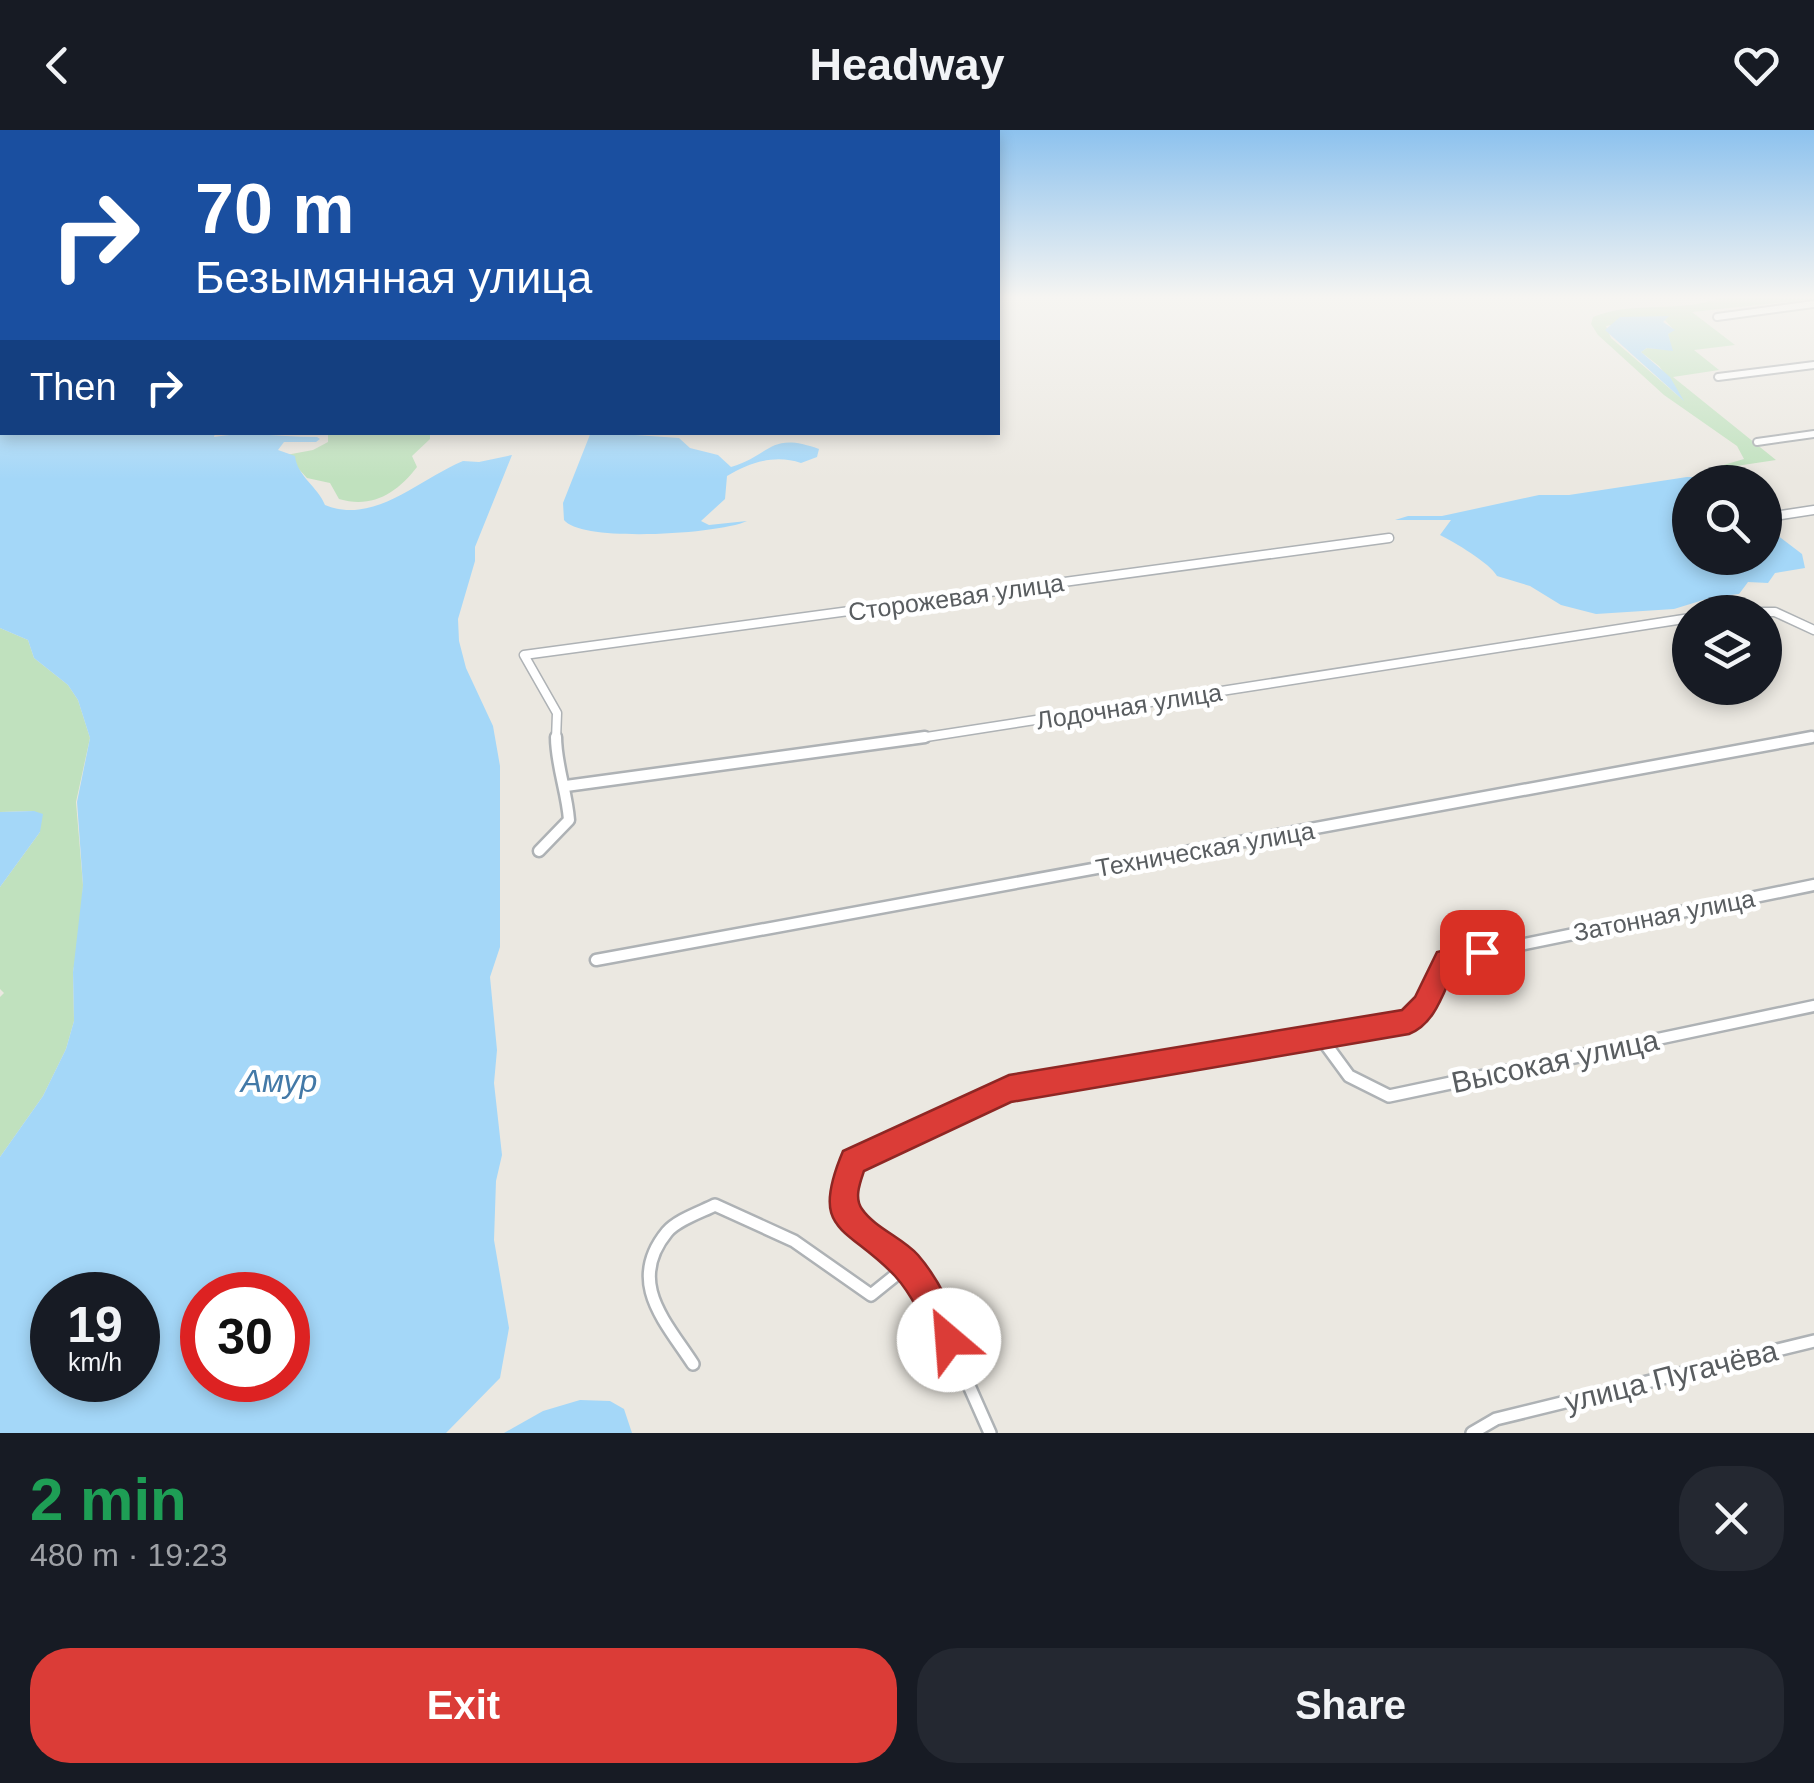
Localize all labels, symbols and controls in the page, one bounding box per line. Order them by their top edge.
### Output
icon: back [30,38,85,93]
icon: heart [1729,38,1784,93]
text: Headway [809,39,1005,90]
icon: right [30,170,160,300]
text: 70 m [195,170,355,248]
text: Безымянная улица [195,252,592,303]
icon: right [137,360,192,415]
text: Then [30,366,117,408]
map controls [1672,465,1782,705]
button: search [1672,465,1782,575]
street label: Сторожевая улица [846,568,1066,626]
button: layers [1672,595,1782,705]
street label: Лодочная улица [1034,677,1224,735]
street label: Техническая улица [1093,816,1317,882]
street label: Затонная улица [1571,884,1757,946]
pin [1440,910,1525,995]
icon: arrive [1455,925,1510,980]
street label: Высокая улица [1448,1023,1662,1099]
water label: Амур [239,1063,317,1099]
speed limit sign: 30 [180,1272,310,1402]
position arrow [897,1288,1001,1392]
text: 19 [67,1297,123,1353]
street label: улица Пугачёва [1561,1334,1781,1418]
text: km/h [68,1348,122,1376]
text: 2 min [30,1466,187,1533]
button: close [1679,1466,1784,1571]
text: 480 m · 19:23 [30,1537,227,1573]
button: Exit [30,1648,897,1763]
button: Share [917,1648,1784,1763]

